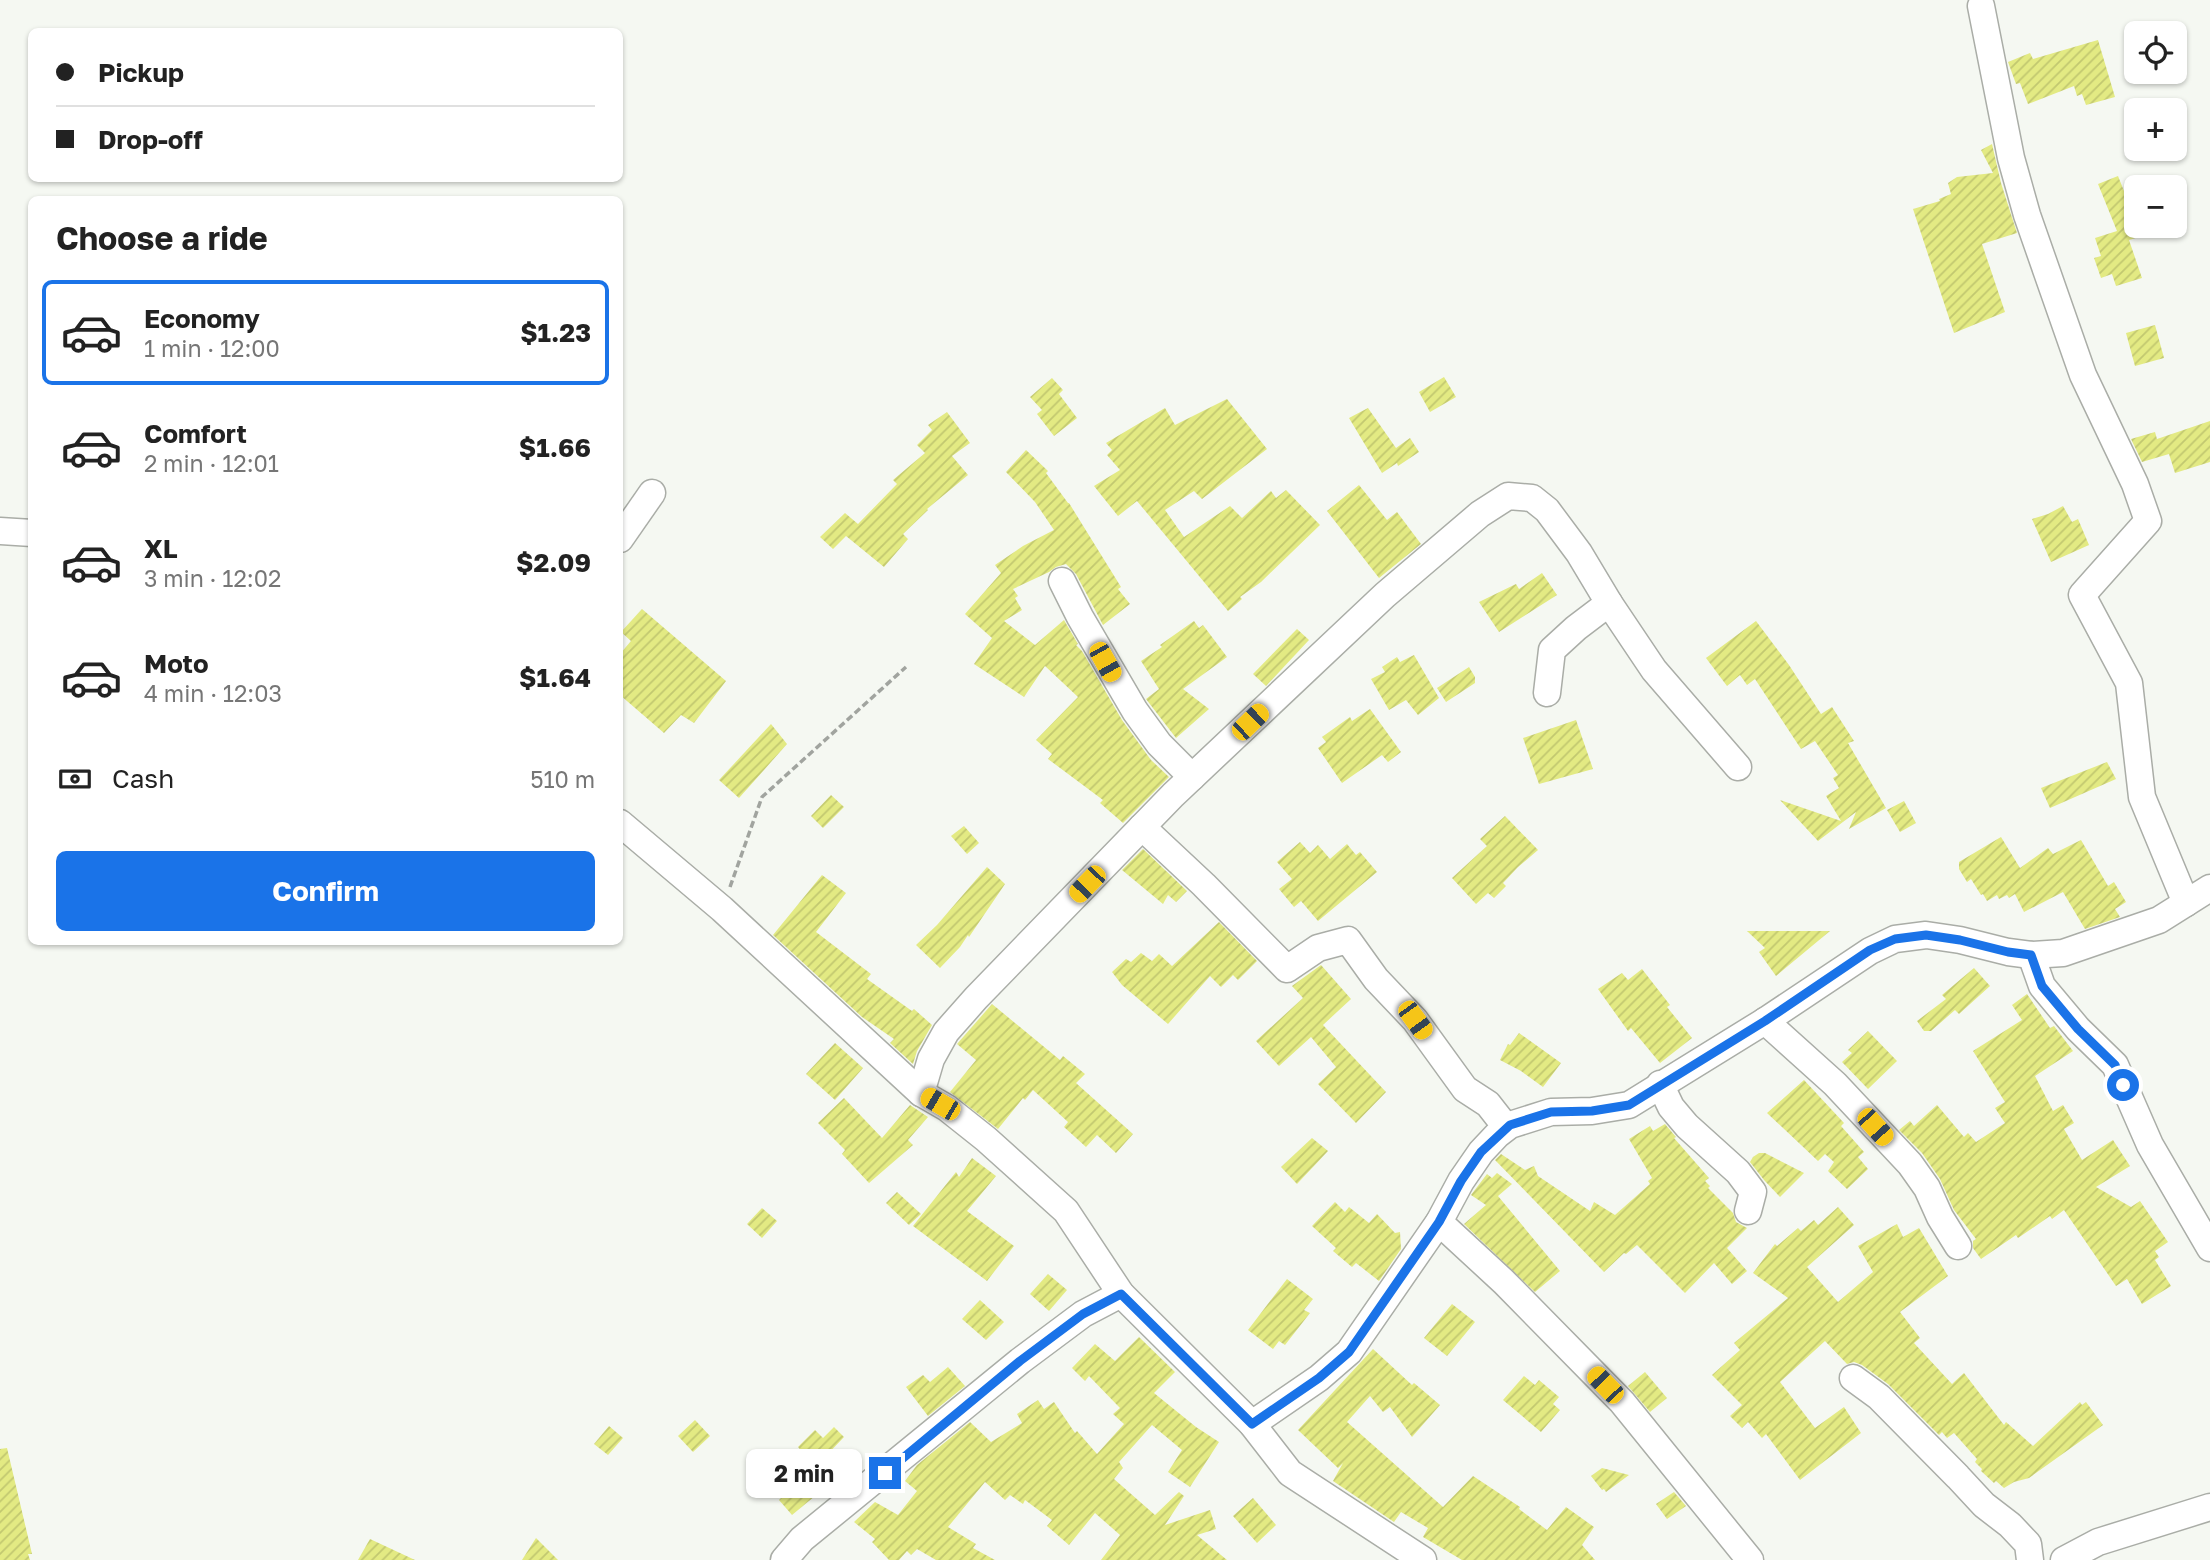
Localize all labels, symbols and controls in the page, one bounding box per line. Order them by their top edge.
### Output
map controls [2124,21,2187,238]
button: locate [2124,21,2187,84]
text: Pickup [98,57,184,88]
button: + [2124,98,2187,161]
text: Drop-off [98,124,203,155]
button: − [2124,175,2187,238]
text: Choose a ride [56,219,268,257]
icon: car [60,301,123,364]
text: Economy [144,303,260,334]
text: $1.23 [520,317,591,348]
text: 1 min · 12:00 [144,334,280,362]
icon: car [60,416,123,479]
text: Comfort [144,418,247,449]
text: $1.66 [519,432,591,463]
text: 2 min · 12:01 [144,449,279,477]
icon: car [60,531,123,594]
text: XL [144,533,178,564]
text: $2.09 [516,547,591,578]
text: 3 min · 12:02 [144,564,281,592]
car [1086,639,1125,685]
icon: car [60,646,123,709]
text: Moto [144,648,209,679]
text: $1.64 [519,662,591,693]
text: 4 min · 12:03 [144,679,282,707]
car [1228,700,1273,744]
icon: cash [56,760,94,798]
text: Cash [112,763,174,794]
text: 510 m [530,765,595,793]
button: Confirm [56,851,595,931]
car [1065,862,1110,906]
car [1395,997,1436,1043]
route start [2107,1069,2139,1101]
car [917,1084,964,1124]
car [1854,1104,1897,1150]
car [1583,1363,1628,1407]
callout: 2 min [745,1448,860,1498]
route end [869,1457,901,1489]
text: 2 min [774,1459,834,1487]

